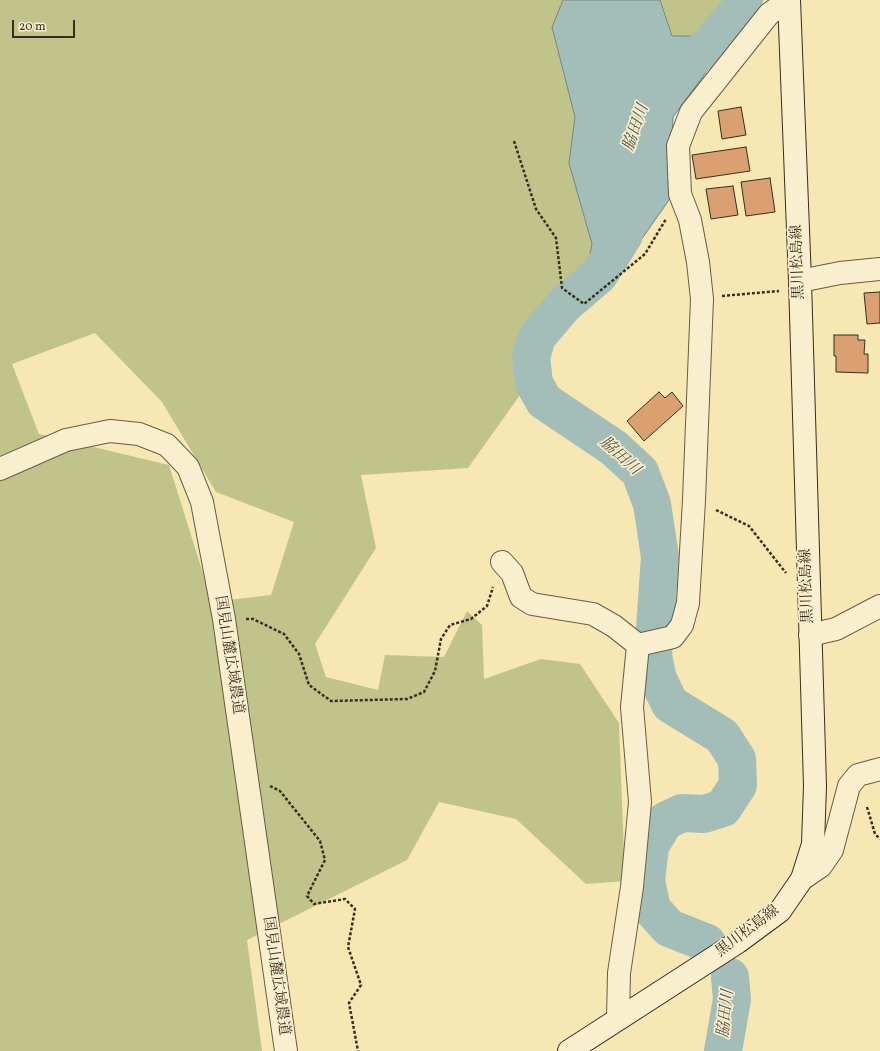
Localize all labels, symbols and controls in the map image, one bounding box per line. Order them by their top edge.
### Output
scale bar [14,12,77,38]
text: 20 m [19,19,46,35]
water label: 脇田川 [620,102,654,154]
street label: 黒川松島線 [789,224,809,300]
water label: 脇田川 [595,434,643,480]
street label: 黒川松島線 [798,548,818,624]
street label: 国見山麓広域農道 [210,594,246,716]
street label: 黒川松島線 [713,902,783,962]
street label: 国見山麓広域農道 [258,915,292,1037]
water label: 脇田川 [715,989,739,1039]

